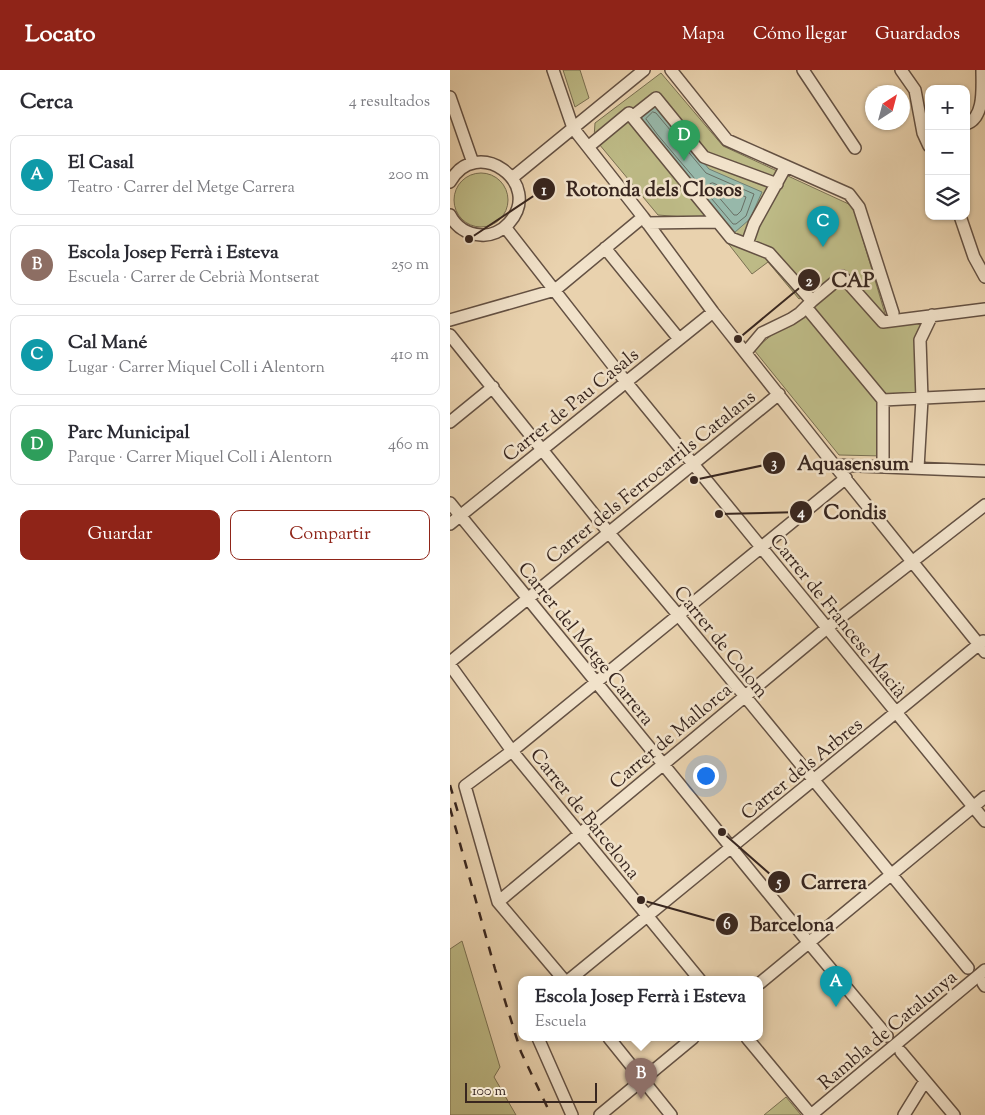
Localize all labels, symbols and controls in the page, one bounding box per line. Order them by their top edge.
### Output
text: Locato [25,18,96,52]
text: Mapa [682,22,725,48]
text: Cómo llegar [753,22,847,48]
text: Guardados [875,22,960,48]
north arrow [865,85,910,130]
map controls [925,85,970,220]
button: + [925,85,970,130]
text: Cerca [20,88,73,118]
text: 4 resultados [349,91,430,114]
pin: D [668,120,700,161]
button: − [925,130,970,175]
text: El Casal [68,150,134,177]
text: A [31,164,44,187]
text: 200 m [388,164,429,187]
callout: Rotonda dels Closos [531,172,752,207]
button: layers [925,175,970,220]
text: Teatro · Carrer del Metge Carrera [68,177,295,200]
text: Rotonda dels Closos [566,177,742,206]
text: 1 [541,181,547,202]
pin: C [807,206,839,247]
text: Escola Josep Ferrà i Esteva [68,240,279,267]
text: B [32,254,42,277]
text: 250 m [391,254,429,277]
callout: CAP [797,263,885,298]
text: Escuela · Carrer de Cebrià Montserat [68,267,319,290]
text: CAP [832,268,875,297]
text: 2 [805,272,813,293]
text: Cal Mané [68,330,147,357]
street label: Carrer de Pau Casals [498,343,645,469]
text: C [31,344,43,367]
text: 410 m [391,344,429,367]
text: Lugar · Carrer Miquel Coll i Alentorn [68,357,325,380]
street label: Carrer dels Ferrocarrils Catalans [541,385,762,571]
text: Parc Municipal [68,420,190,447]
text: D [31,434,43,457]
text: 460 m [388,434,429,457]
callout: Aquasensum [762,445,919,480]
text: Parque · Carrer Miquel Coll i Alentorn [68,447,333,470]
text: Aquasensum [797,451,909,480]
text: 3 [771,454,777,475]
callout: Condis [789,495,897,530]
text: Condis [824,500,887,529]
text: 4 [796,503,805,524]
button: Guardar [20,510,220,560]
button: Compartir [230,510,430,560]
street label: Carrer de Francesc Macià [762,529,912,705]
street label: Carrer del Metge Carrera [511,557,660,732]
street label: Carrer de Colom [666,581,774,705]
street label: Carrer de Mallorca [604,677,739,796]
street label: Carrer dels Arbres [736,712,869,828]
street label: Carrer de Barcelona [523,743,646,886]
your location [693,763,719,789]
callout: Carrera [766,864,877,899]
text: Carrera [801,870,868,899]
text: 5 [775,873,782,894]
callout: Barcelona [714,906,844,941]
text: Barcelona [750,912,835,941]
text: 6 [723,915,731,936]
street label: Rambla de Catalunya [813,965,964,1097]
pin: A [820,966,852,1007]
popup [518,976,763,1041]
text: Escola Josep Ferrà i Esteva [535,984,746,1011]
text: Escuela [535,1011,587,1034]
pin: B [625,1058,657,1099]
scale bar [465,1080,598,1103]
text: 100 m [472,1082,506,1102]

